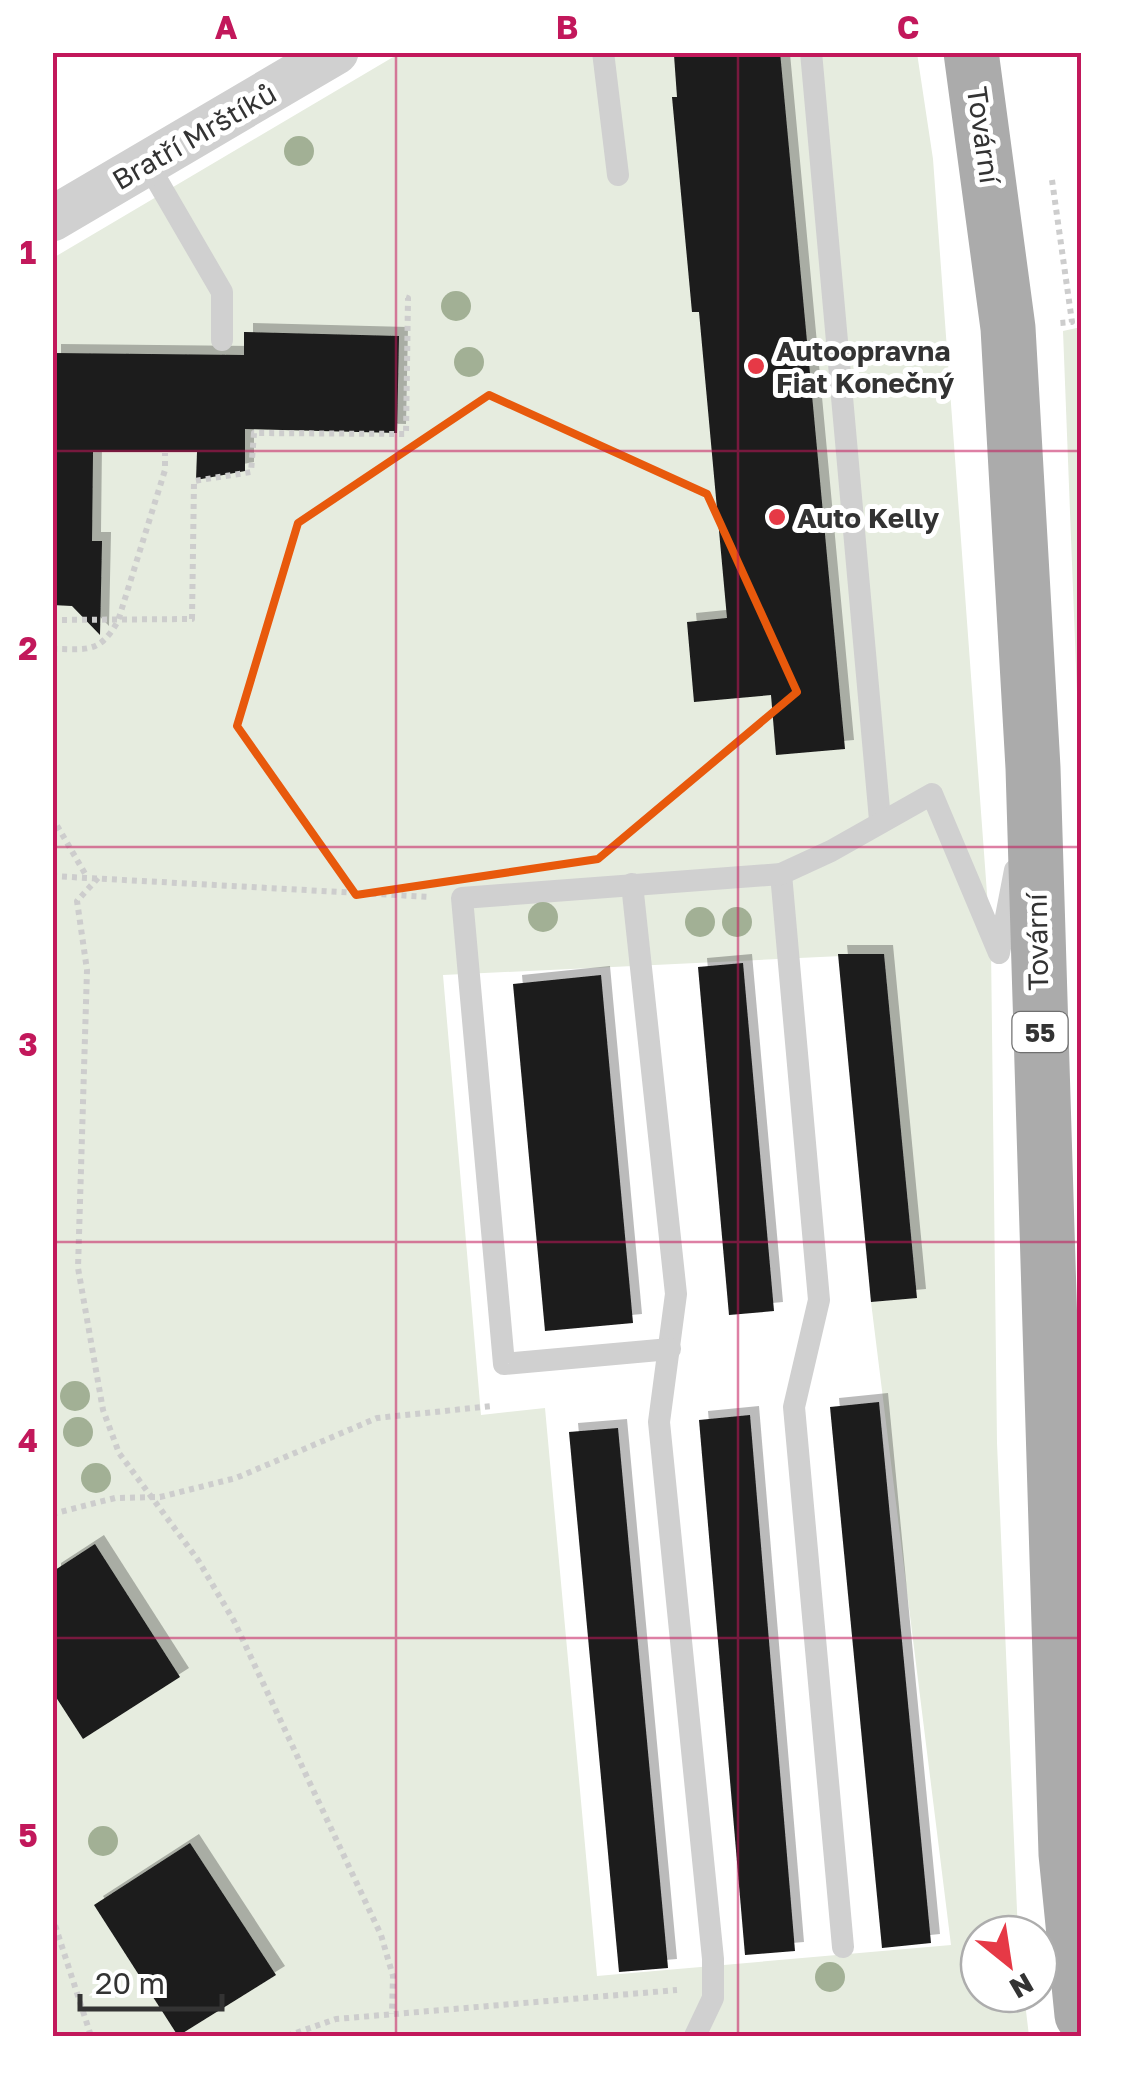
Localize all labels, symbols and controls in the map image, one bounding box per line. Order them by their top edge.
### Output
text: A [215,8,238,46]
text: B [556,8,578,46]
text: C [897,8,919,46]
street label: Bratří Mrštíků [106,76,282,196]
street label: Tovární [961,84,1007,187]
text: 1 [20,233,36,271]
place label: Autoopravna Fiat Konečný [776,334,954,399]
marker: Autoopravna Fiat Konečný [745,355,767,377]
place label: Auto Kelly [797,501,940,534]
marker: Auto Kelly [766,506,788,528]
text: 2 [18,629,38,667]
street label: Tovární [1020,892,1054,991]
road number: 55 [1012,1012,1068,1052]
text: 3 [18,1025,38,1063]
text: 4 [18,1421,38,1459]
text: 5 [18,1816,38,1854]
north arrow [959,1914,1059,2014]
scale bar [80,1949,222,2011]
text: 20 m [95,1965,165,2001]
text: N [1004,1966,1039,2006]

